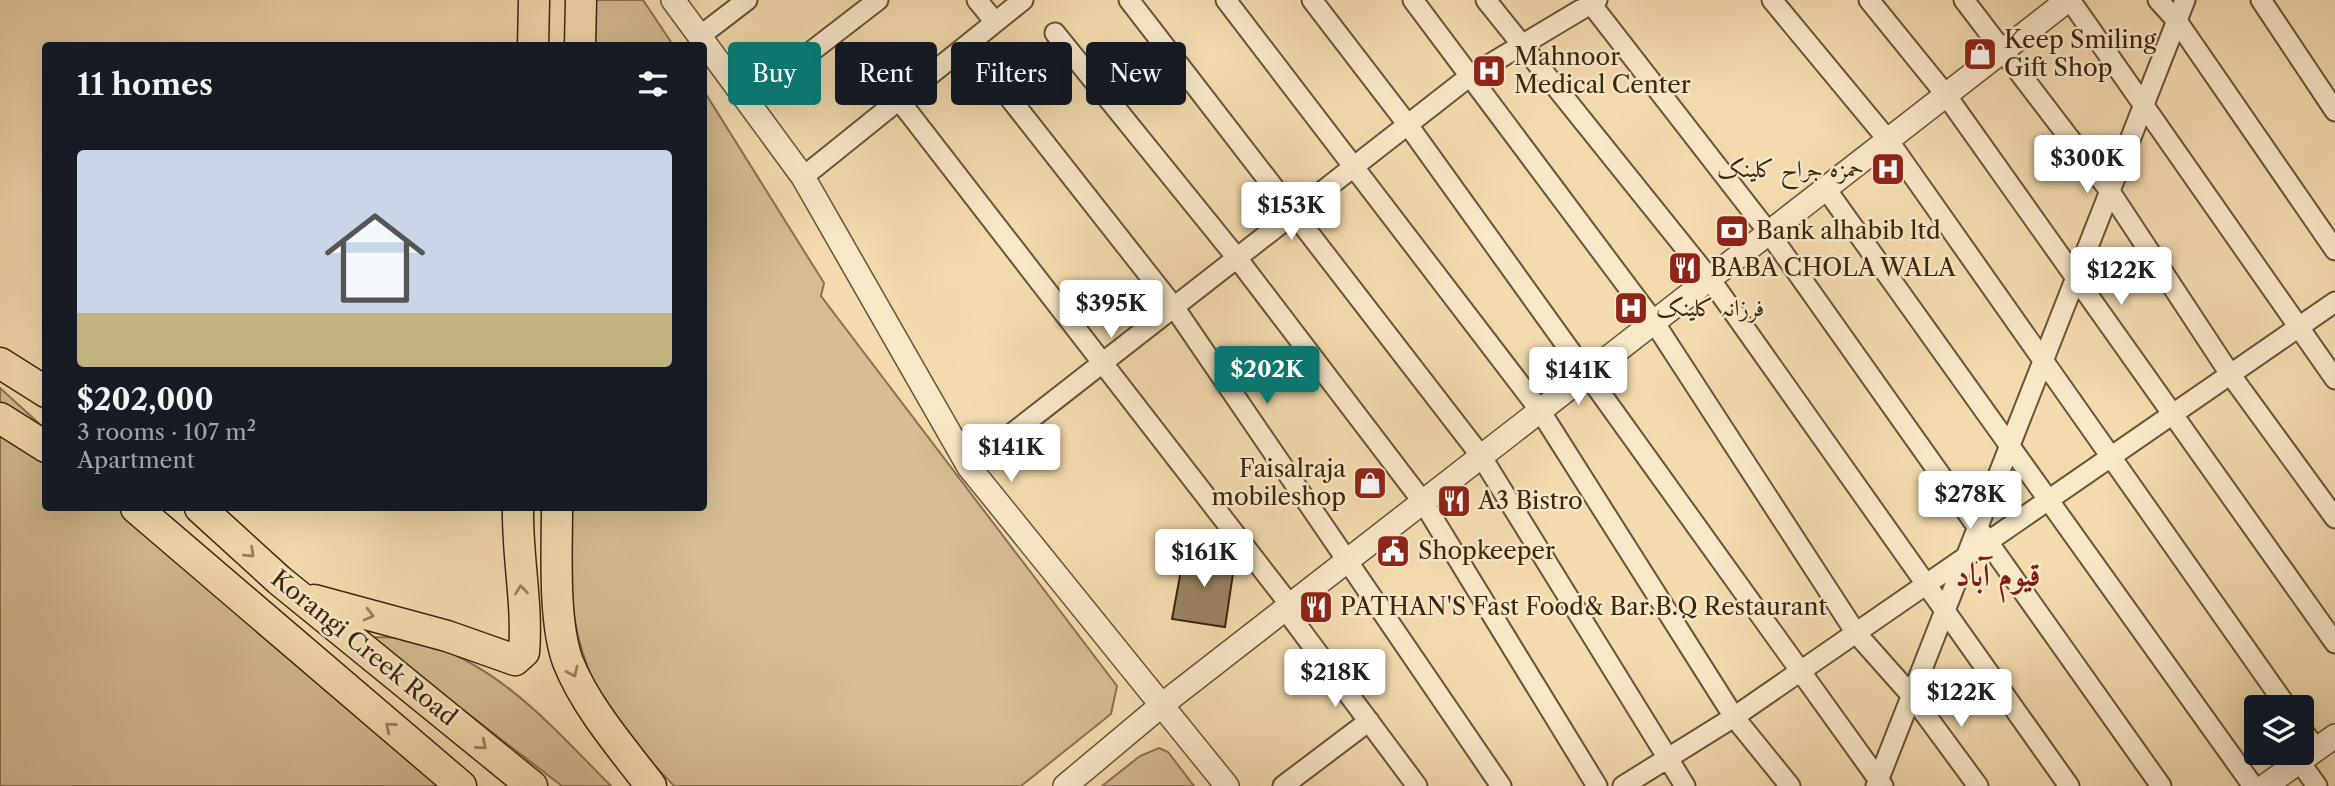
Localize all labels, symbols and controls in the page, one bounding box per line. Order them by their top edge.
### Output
place label: Keep Smiling Gift Shop [2004,25,2157,82]
shop icon: Keep Smiling Gift Shop [1961,35,1999,73]
chip: Buy [728,42,821,105]
chip: Rent [835,42,937,105]
chip: Filters [951,42,1072,105]
chip: New [1086,42,1186,105]
place label: Mahnoor Medical Center [1514,42,1691,99]
hospital icon: Mahnoor Medical Center [1470,52,1508,90]
icon: filters [634,65,672,103]
text: 11 homes [77,66,213,103]
pin: $300K [2038,136,2136,195]
text: $300K [2050,144,2124,172]
hospital icon: حمزہ جراح کلینک [1869,150,1907,188]
place label: حمزہ جراح کلینک [1717,154,1864,190]
pin: $153K [1242,182,1340,242]
text: $153K [1257,191,1325,219]
icon: home [312,195,438,321]
bank icon: Bank alhabib ltd [1713,212,1751,250]
place label: Bank alhabib ltd [1756,216,1941,245]
pin: $122K [2072,247,2170,307]
restaurant icon: BABA CHOLA WALA [1666,249,1704,287]
place label: BABA CHOLA WALA [1710,253,1957,282]
text: $122K [2087,256,2155,284]
pin: $395K [1062,280,1160,340]
text: $395K [1076,289,1146,317]
hospital icon: فرزانہ کلینک [1612,289,1650,327]
place label: فرزانہ کلینک [1656,293,1764,323]
pin: $202K [1218,346,1316,406]
pin: $141K [1529,348,1627,407]
text: $202K [1230,355,1304,383]
text: $141K [1545,356,1611,384]
text: $202,000 [77,381,214,418]
text: 3 rooms · 107 m² [77,418,256,446]
pin: $141K [962,424,1060,484]
text: $141K [978,433,1044,461]
text: Apartment [77,446,195,474]
place label: Faisalraja mobileshop [1212,454,1346,511]
shop icon: Faisalraja mobileshop [1351,464,1389,502]
pin: $278K [1921,472,2019,531]
text: $278K [1935,480,2005,508]
restaurant icon: A3 Bistro [1435,482,1473,520]
place label: A3 Bistro [1477,486,1583,515]
pin: $161K [1155,530,1253,589]
public building icon: Shopkeeper [1374,532,1412,570]
place label: Shopkeeper [1418,536,1555,565]
text: $161K [1171,538,1237,566]
one-way arrow [242,545,255,558]
district label: قیوم آباد [1955,555,2041,603]
street label: Korangi Creek Road [265,564,463,732]
one-way arrow [514,584,529,595]
restaurant icon: PATHAN'S Fast Food& Bar.B.Q Restaurant [1297,588,1335,626]
place label: PATHAN'S Fast Food& Bar.B.Q Restaurant [1340,592,1828,621]
one-way arrow [363,607,375,621]
pin: $218K [1286,650,1384,709]
text: $218K [1300,658,1370,686]
one-way arrow [564,665,578,677]
pin: $122K [1912,670,2010,729]
text: $122K [1927,678,1995,706]
map controls [2244,695,2314,765]
button: layers [2244,695,2314,765]
one-way arrow [386,722,398,735]
one-way arrow [474,737,487,749]

